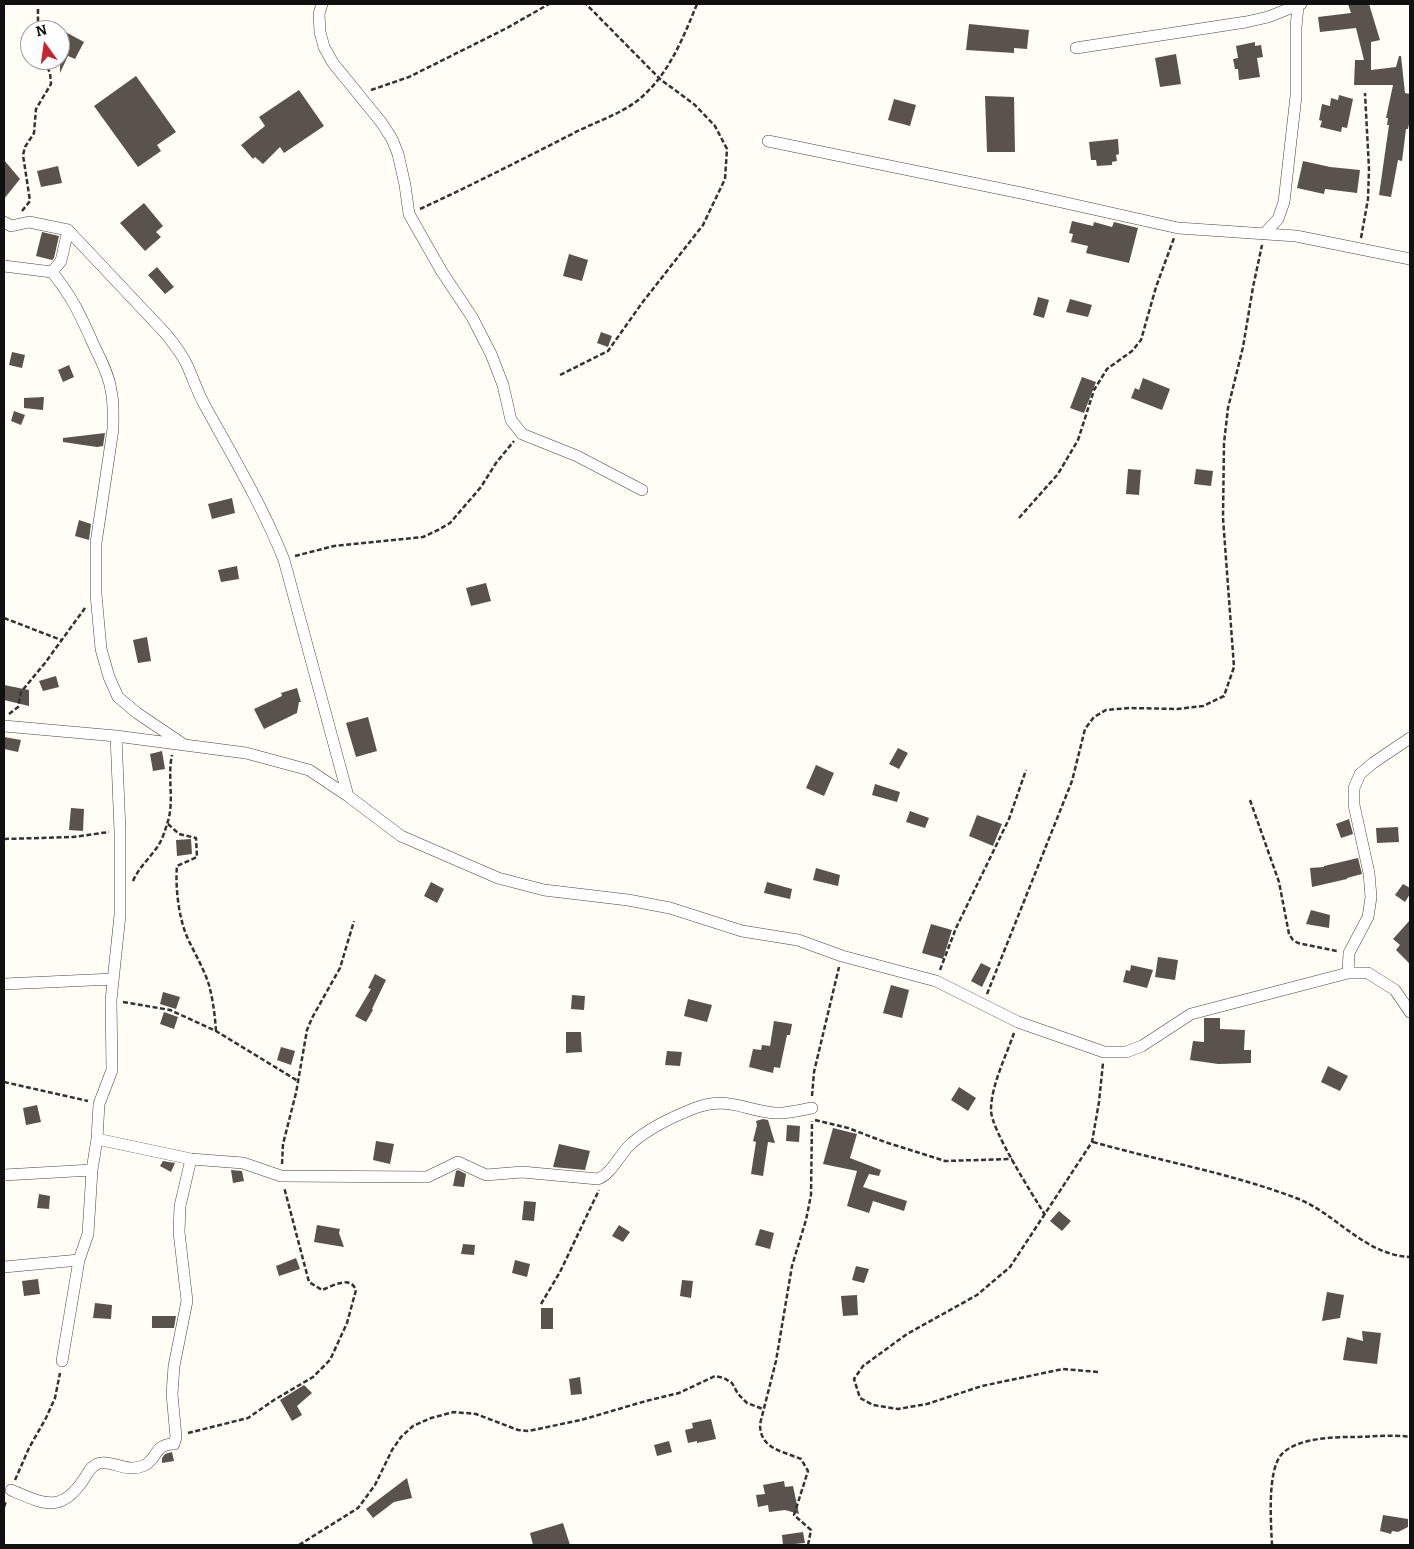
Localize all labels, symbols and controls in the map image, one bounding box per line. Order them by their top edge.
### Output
north arrow [20,20,70,70]
text: N [34,21,49,40]

